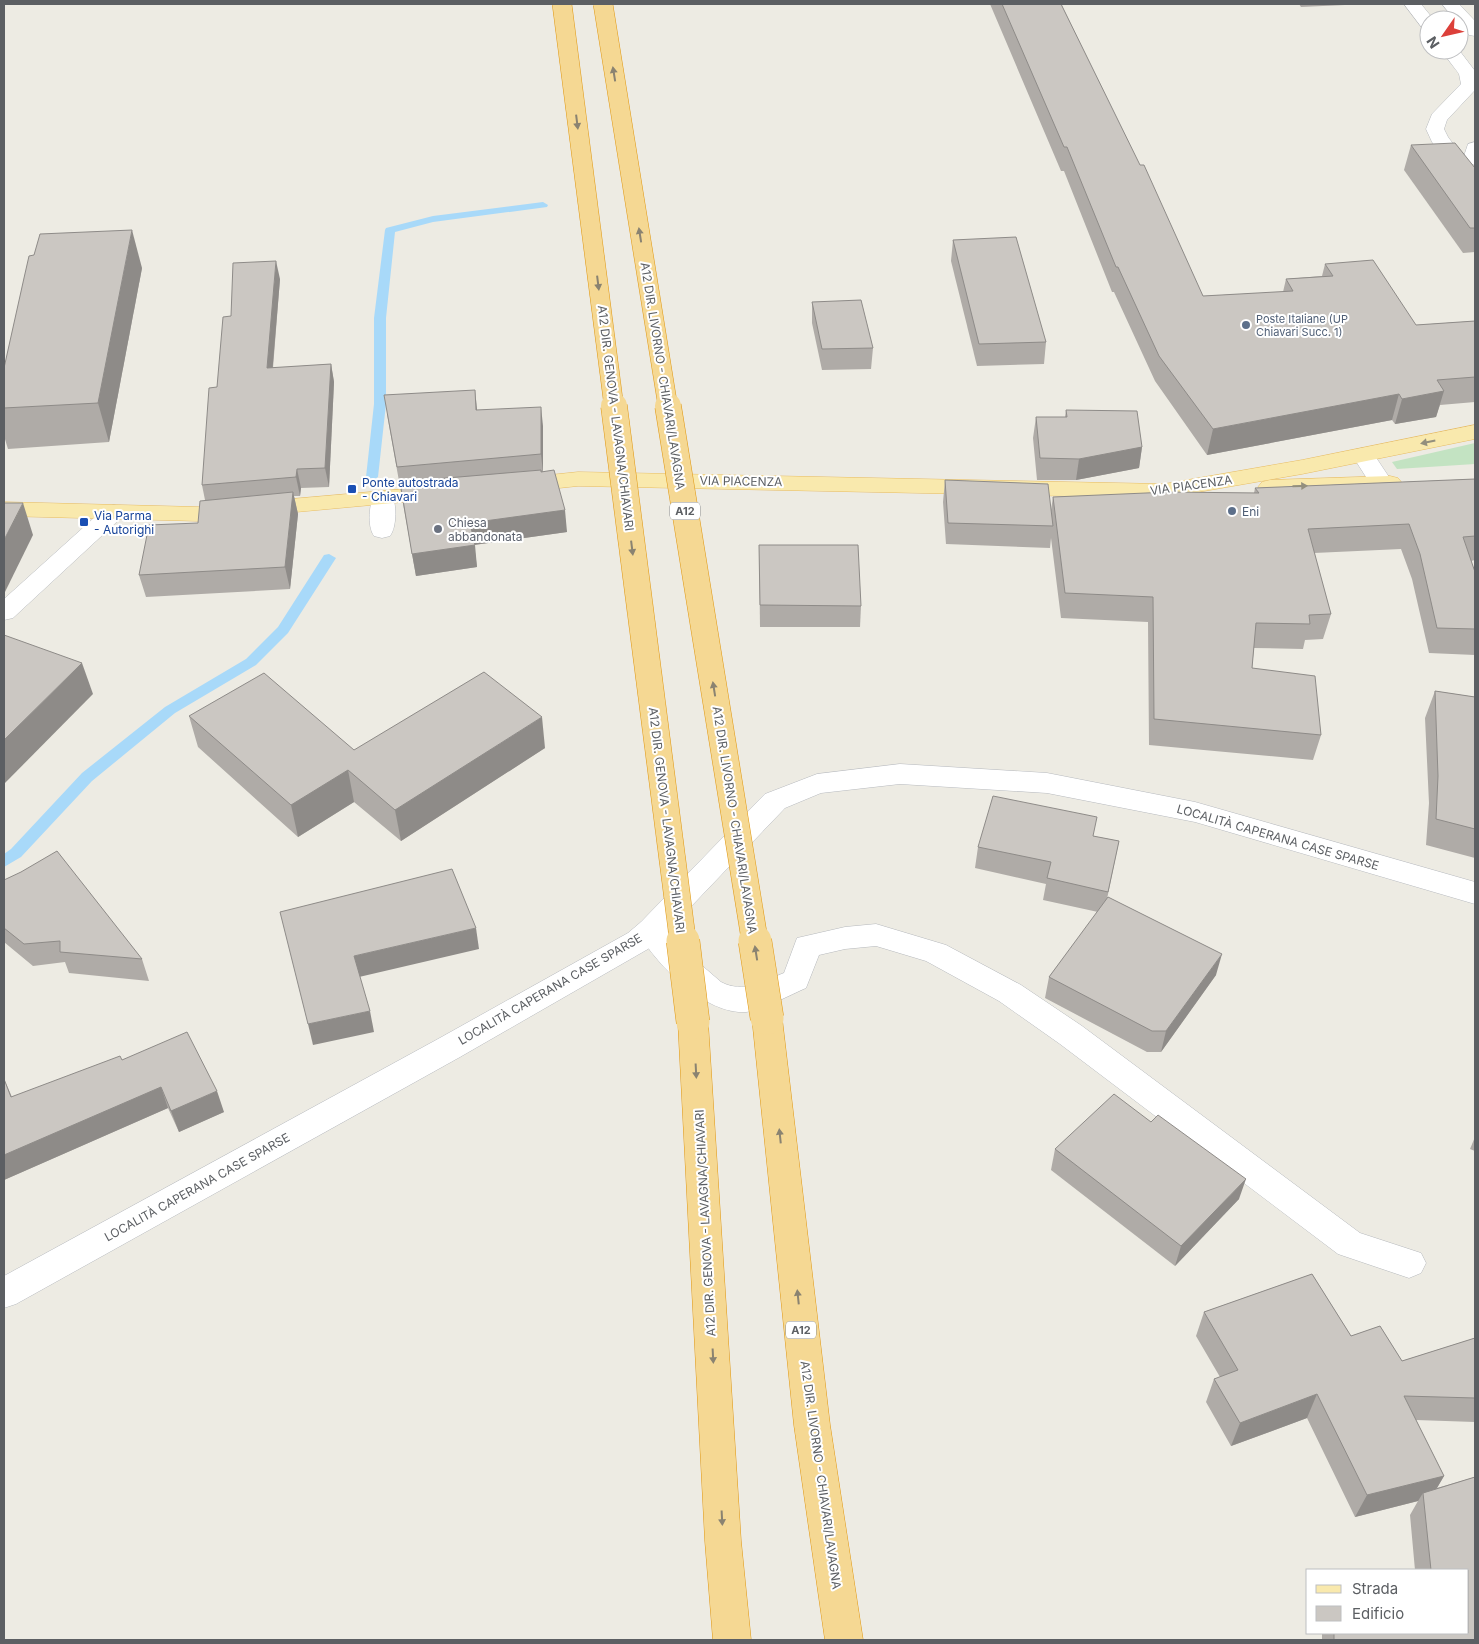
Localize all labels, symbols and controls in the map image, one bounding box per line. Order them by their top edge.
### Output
north arrow [1419,10,1469,60]
text: N [1423,33,1443,52]
one-way arrow [610,66,618,82]
one-way arrow [574,114,582,130]
one-way arrow [636,226,644,242]
street label: A12 DIR. LIVORNO - CHIAVARI/LAVAGNA [638,261,688,491]
one-way arrow [594,275,602,291]
street label: A12 DIR. GENOVA - LAVAGNA/CHIAVARI [595,304,637,532]
place label: Poste Italiane (UP Chiavari Succ. 1) [1256,312,1348,339]
marker: Poste Italiane (UP Chiavari Succ. 1) [1240,319,1252,331]
one-way arrow [1420,438,1435,446]
street label: VIA PIACENZA [1149,472,1233,498]
street label: VIA PIACENZA [699,473,783,489]
place label: Ponte autostrada - Chiavari [362,475,459,504]
one-way arrow [1292,482,1308,490]
marker: Ponte autostrada - Chiavari [346,483,358,495]
road number: A12 [670,502,700,520]
place label: Eni [1242,504,1259,519]
marker: Eni [1226,505,1238,517]
place label: Via Parma - Autorighi [94,508,154,537]
place label: Chiesa abbandonata [448,515,522,544]
marker: Via Parma - Autorighi [78,516,90,528]
marker: Chiesa abbandonata [432,523,444,535]
one-way arrow [628,540,636,556]
one-way arrow [709,681,717,697]
street label: A12 DIR. LIVORNO - CHIAVARI/LAVAGNA [710,705,760,935]
street label: A12 DIR. GENOVA - LAVAGNA/CHIAVARI [646,706,688,934]
street label: LOCALITÀ CAPERANA CASE SPARSE [1175,801,1381,873]
street label: LOCALITÀ CAPERANA CASE SPARSE [455,930,645,1048]
one-way arrow [752,945,760,961]
one-way arrow [693,1063,701,1079]
street label: A12 DIR. GENOVA - LAVAGNA/CHIAVARI [692,1109,718,1337]
one-way arrow [776,1127,784,1143]
street label: LOCALITÀ CAPERANA CASE SPARSE [102,1130,292,1244]
one-way arrow [794,1289,802,1305]
road number: A12 [786,1322,816,1338]
one-way arrow [709,1348,717,1364]
street label: A12 DIR. LIVORNO - CHIAVARI/LAVAGNA [798,1360,844,1590]
one-way arrow [718,1510,726,1526]
legend [1306,1569,1469,1634]
text: Strada [1352,1579,1398,1598]
text: Edificio [1352,1604,1404,1623]

